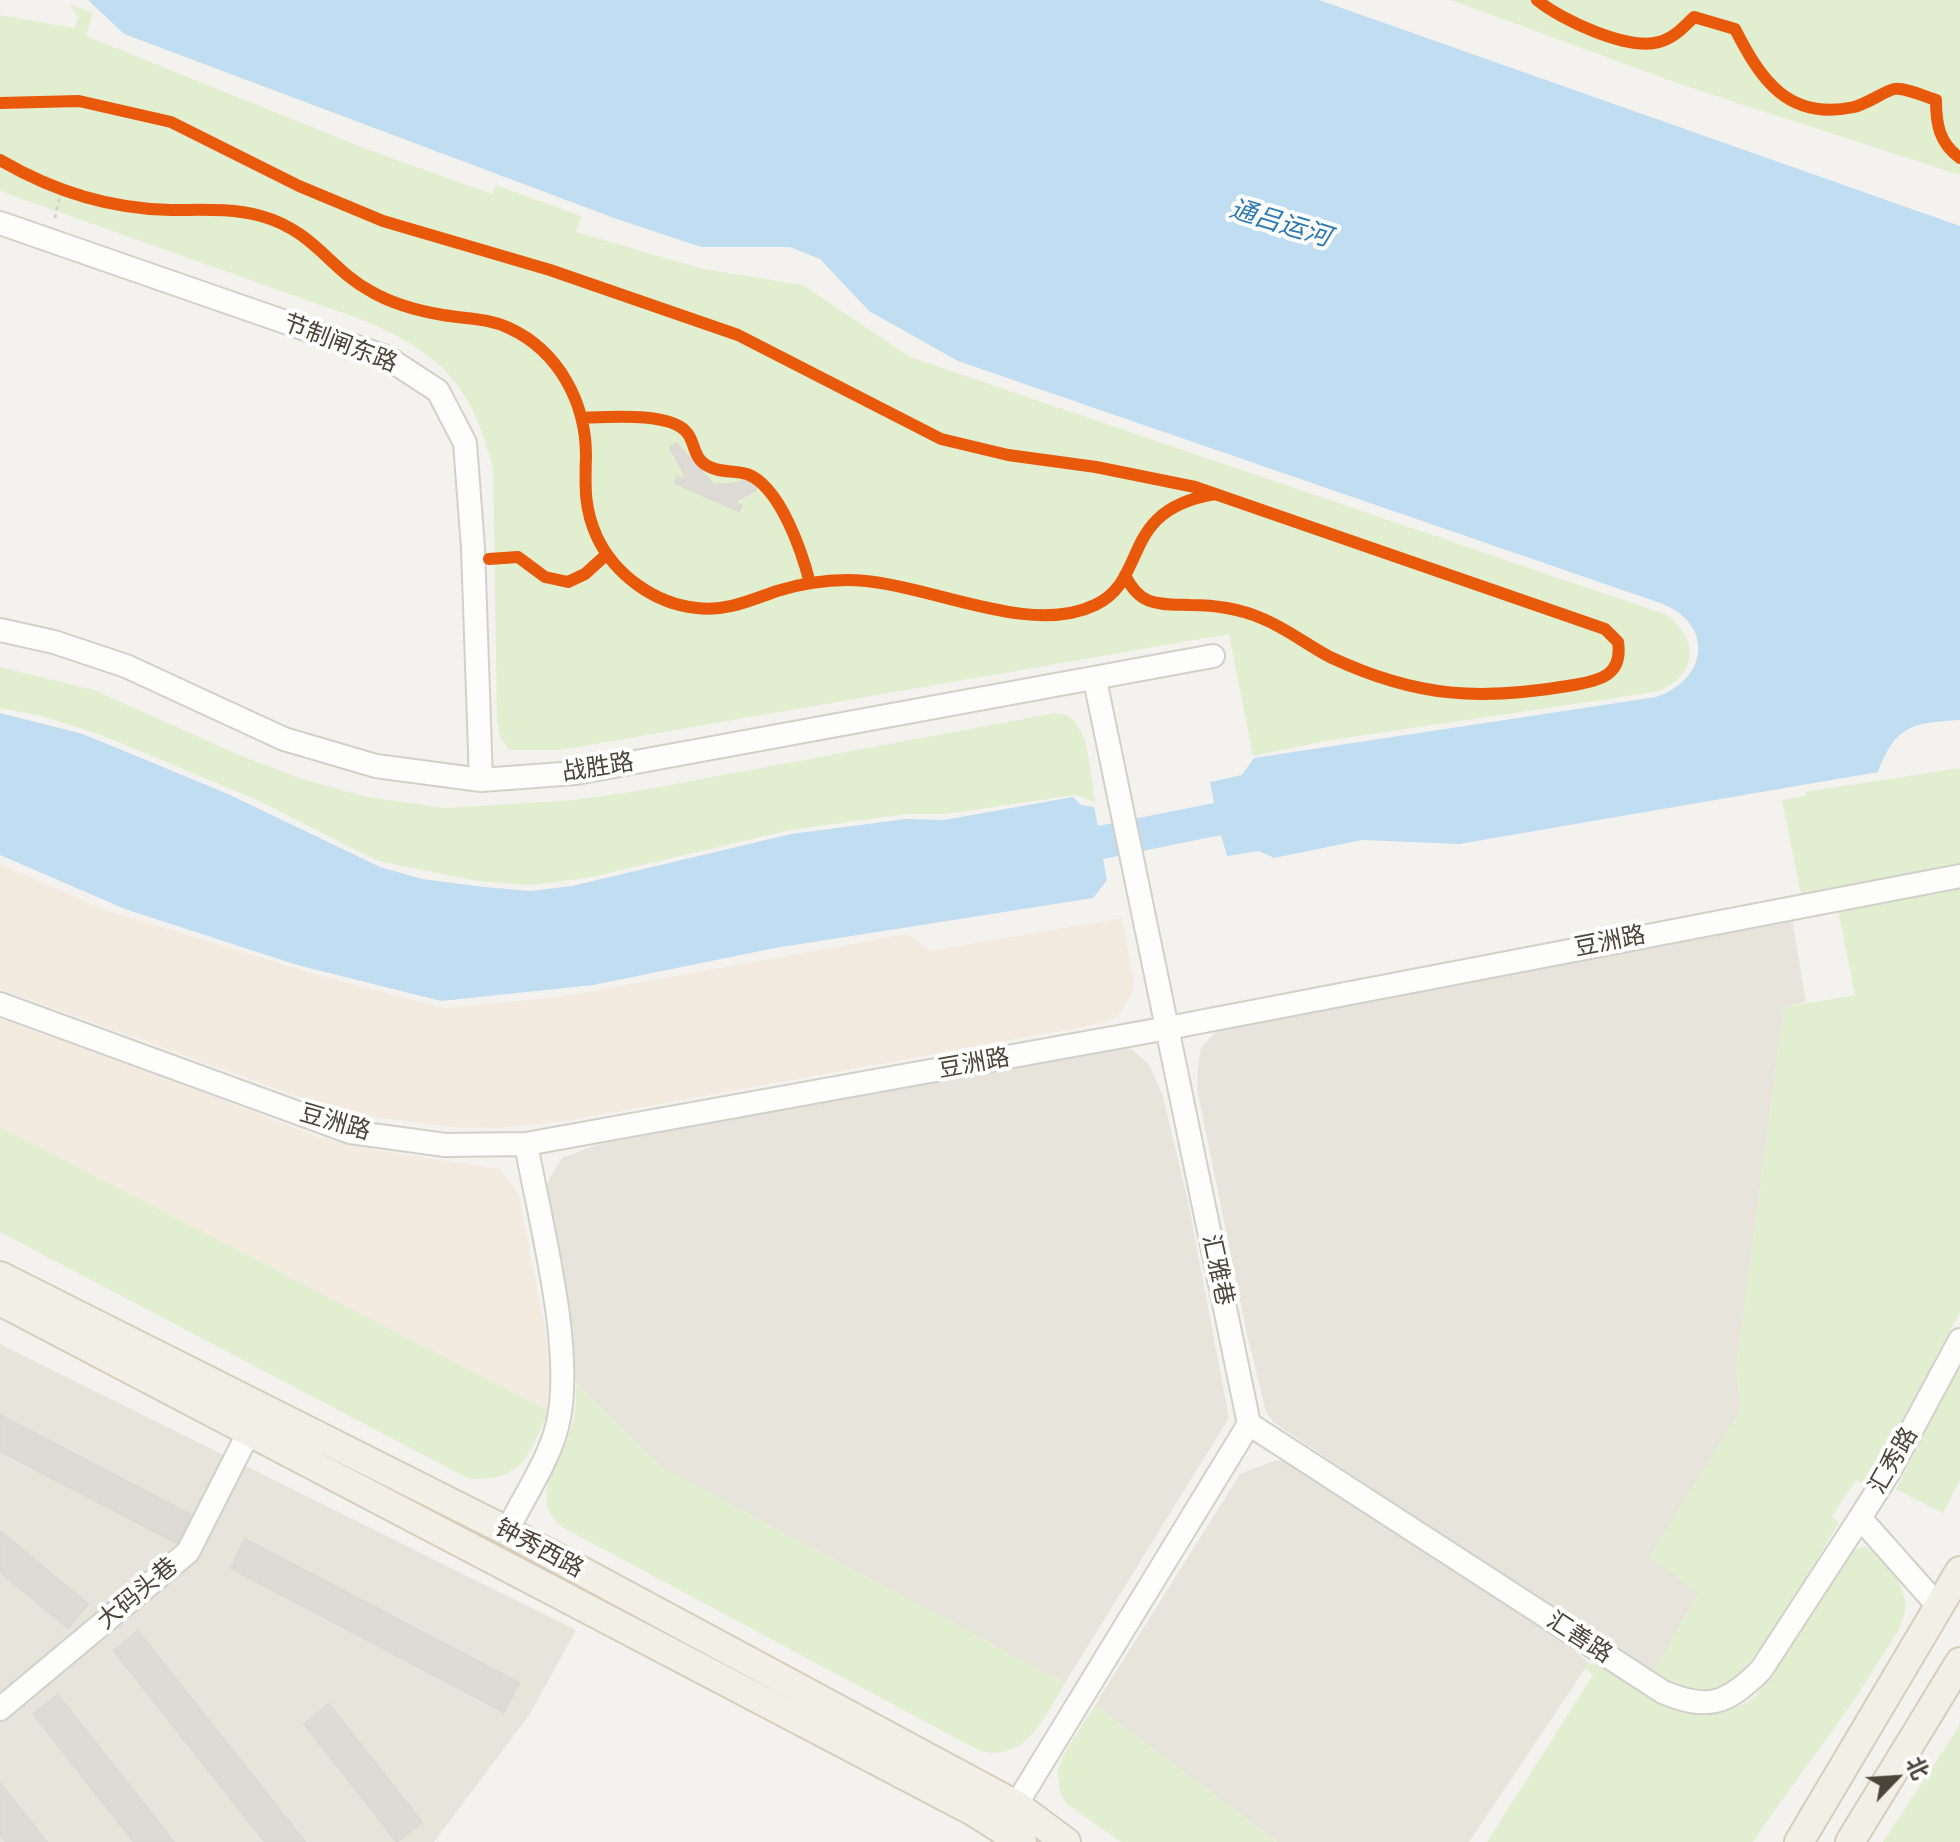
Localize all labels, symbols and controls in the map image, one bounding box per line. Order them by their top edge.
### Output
water label: 通吕运河 [1226,194,1334,254]
street label: 节制闸东路 [279,309,401,379]
street label: 战胜路 [560,748,636,788]
street label: 豆洲路 [1572,921,1648,963]
street label: 豆洲路 [936,1044,1012,1084]
street label: 豆洲路 [296,1099,374,1147]
street label: 汇雅巷 [1195,1232,1239,1308]
street label: 汇秀路 [1864,1423,1924,1499]
street label: 钟秀西路 [490,1514,588,1584]
street label: 大码头巷 [92,1552,184,1636]
street label: 汇善路 [1541,1606,1617,1670]
north arrow [1856,1738,1936,1818]
text: 北 [1900,1752,1936,1784]

